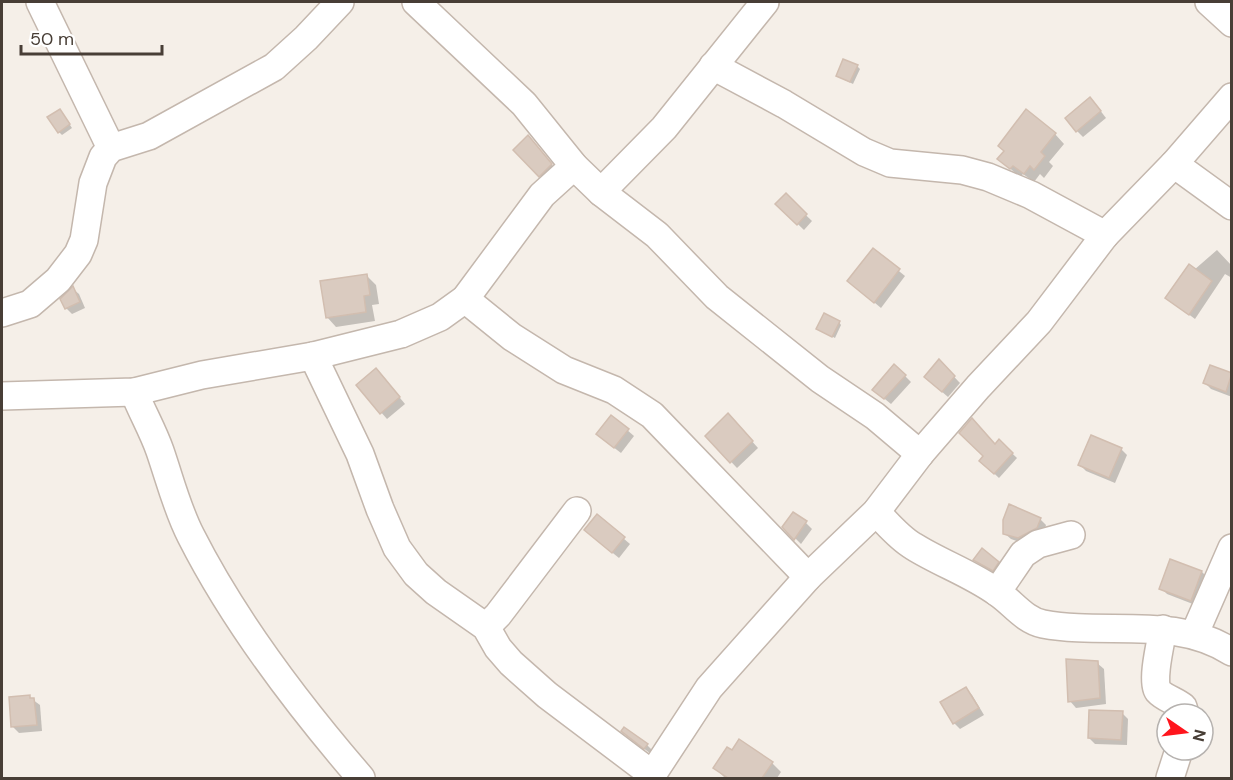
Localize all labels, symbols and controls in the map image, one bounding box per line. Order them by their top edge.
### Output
scale bar [21,18,162,56]
text: 50 m [30,27,74,51]
north arrow [1155,702,1215,762]
text: N [1187,727,1211,744]

